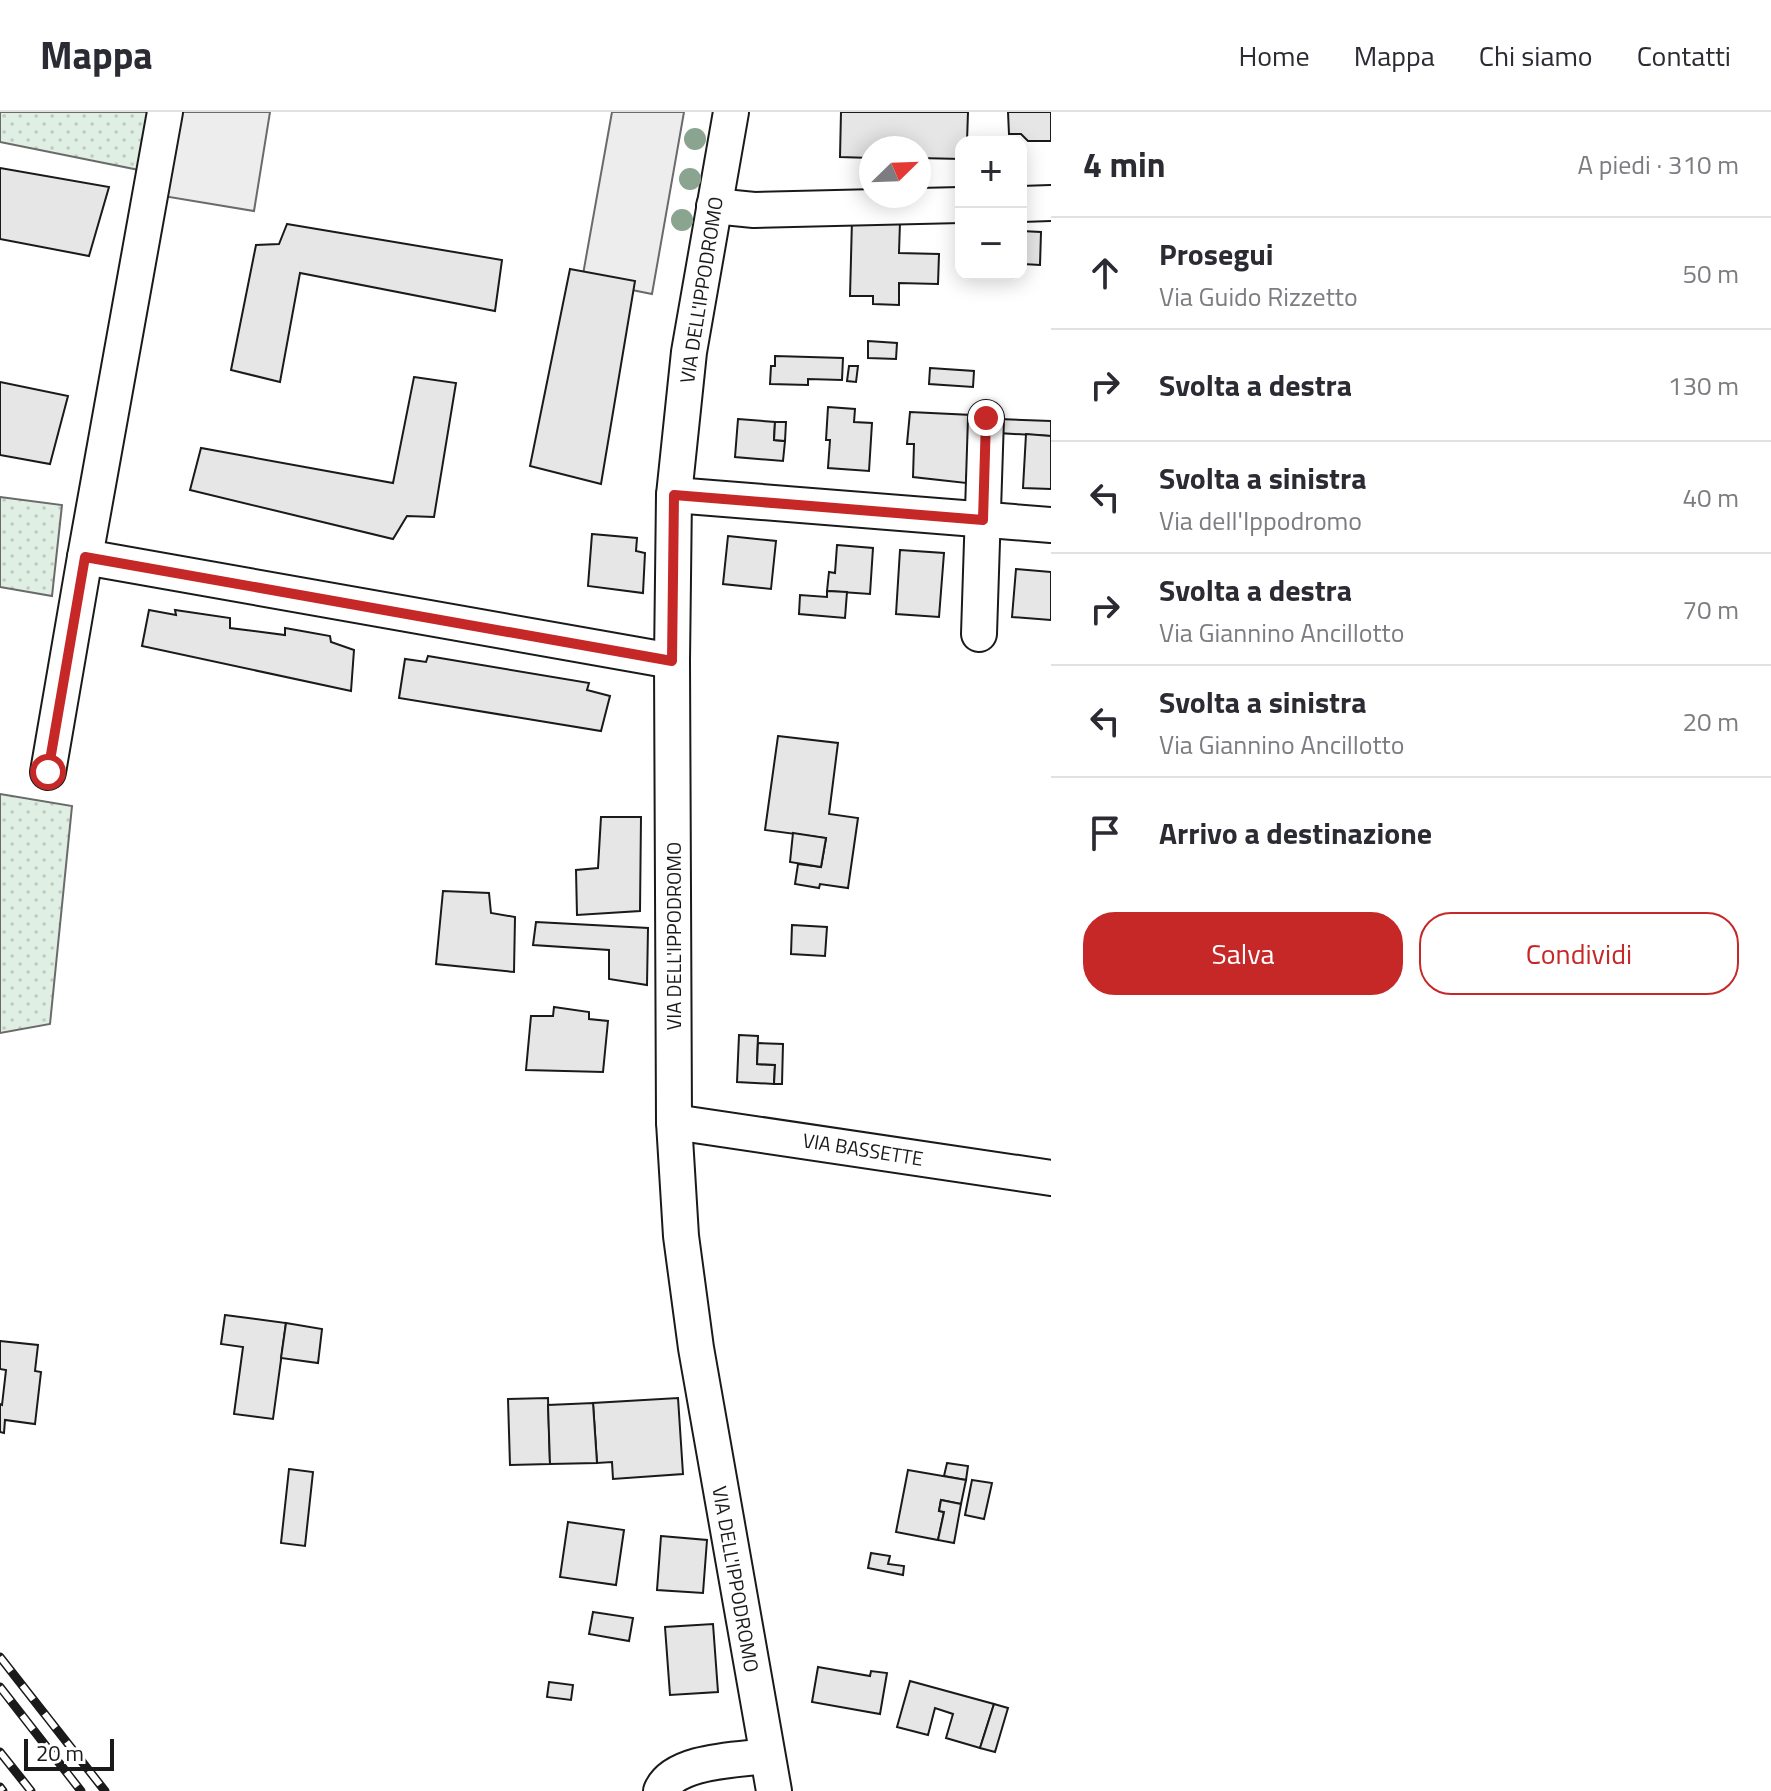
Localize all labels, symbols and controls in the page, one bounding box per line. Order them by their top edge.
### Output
text: Mappa [40,26,153,84]
text: Home [1239,34,1310,77]
text: Mappa [1354,34,1435,77]
text: Chi siamo [1479,34,1593,77]
text: Contatti [1637,34,1731,77]
north arrow [859,136,931,208]
map controls [955,136,1027,280]
button: + [955,136,1027,208]
text: 4 min [1083,138,1166,190]
text: A piedi · 310 m [1578,145,1739,184]
street label: VIA DELL'IPPODROMO [671,194,731,386]
button: − [955,208,1027,280]
text: Prosegui [1159,231,1274,277]
icon: ahead [1083,251,1127,295]
text: 50 m [1682,254,1739,293]
text: Via Guido Rizzetto [1159,277,1358,316]
text: Svolta a destra [1159,362,1352,408]
icon: right [1083,363,1127,407]
text: 130 m [1668,366,1739,405]
route end [968,400,1004,436]
text: Svolta a sinistra [1159,455,1367,501]
icon: left [1083,475,1127,519]
text: 40 m [1682,478,1739,517]
text: Via dell'Ippodromo [1159,501,1362,540]
text: Svolta a destra [1159,567,1352,613]
icon: right [1083,587,1127,631]
text: 70 m [1682,590,1739,629]
text: Via Giannino Ancillotto [1159,613,1404,652]
text: Svolta a sinistra [1159,679,1367,725]
icon: left [1083,699,1127,743]
text: 20 m [1682,702,1739,741]
text: Via Giannino Ancillotto [1159,725,1404,764]
route start [30,754,66,790]
text: Arrivo a destinazione [1159,810,1432,856]
icon: arrive [1083,811,1127,855]
street label: VIA DELL'IPPODROMO [658,842,689,1030]
button: Salva [1083,912,1403,995]
button: Condividi [1419,912,1739,995]
street label: VIA BASSETTE [801,1124,925,1174]
street label: VIA DELL'IPPODROMO [704,1483,768,1675]
scale bar [24,1735,114,1771]
text: 20 m [36,1736,84,1770]

